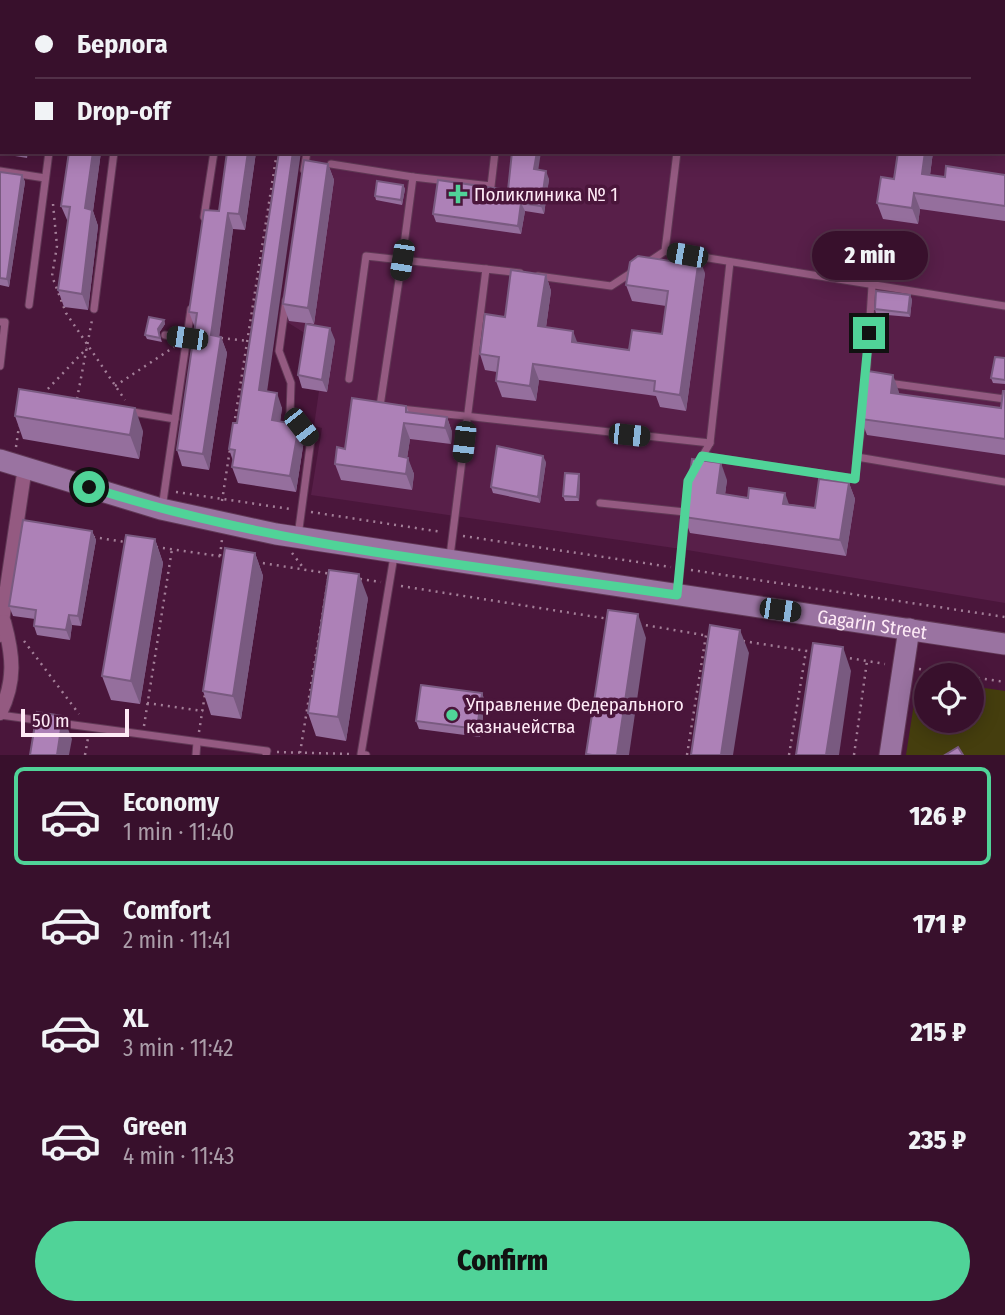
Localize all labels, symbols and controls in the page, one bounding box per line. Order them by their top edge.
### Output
text: Берлога [77,29,168,60]
text: Drop-off [77,96,170,127]
place label: Поликлиника № 1 [474,183,618,206]
marker: Поликлиника № 1 [448,184,468,204]
callout: 2 min [811,232,927,280]
car [389,238,416,282]
car [665,241,710,269]
text: 2 min [845,241,895,269]
route end [853,317,885,349]
car [165,325,210,351]
car [280,404,323,450]
car [452,420,477,464]
car [608,422,651,448]
route start [73,471,105,503]
car [758,597,803,623]
street label: Gagarin Street [816,605,929,644]
map controls [914,663,984,733]
button: locate [914,663,984,733]
place label: Управление Федерального казначейства [465,693,684,738]
scale bar [21,706,130,738]
marker: Управление Федерального казначейства [444,707,460,723]
text: 50 m [32,709,70,732]
icon: car [39,785,102,848]
text: Economy [123,787,219,818]
text: 126 ₽ [909,801,966,832]
text: 1 min · 11:40 [123,818,234,846]
icon: car [39,893,102,956]
text: Comfort [123,895,211,926]
text: 171 ₽ [913,909,966,940]
text: 2 min · 11:41 [123,926,231,954]
icon: car [39,1001,102,1064]
text: XL [123,1003,149,1034]
text: 215 ₽ [910,1017,966,1048]
text: 3 min · 11:42 [123,1034,233,1062]
icon: car [39,1109,102,1172]
text: Green [123,1111,187,1142]
text: 235 ₽ [909,1125,966,1156]
text: 4 min · 11:43 [123,1142,234,1170]
button: Confirm [35,1221,970,1301]

